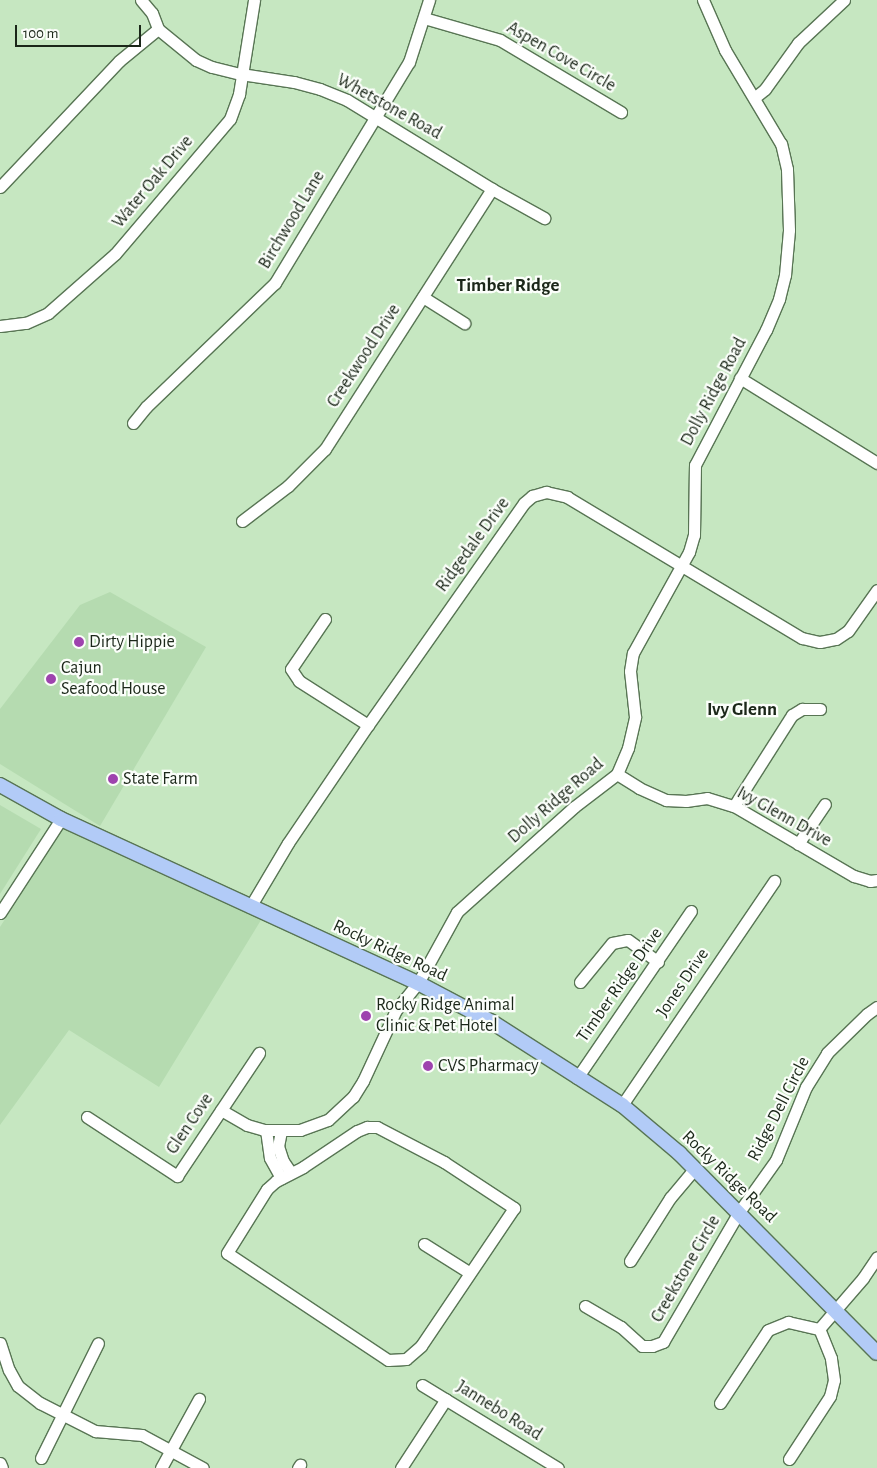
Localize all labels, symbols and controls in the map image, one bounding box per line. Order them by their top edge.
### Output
scale bar [18,15,144,47]
street label: Aspen Cove Circle [503,17,619,97]
text: 100 m [23,26,58,41]
street label: Whetstone Road [333,69,445,145]
street label: Water Oak Drive [108,131,198,233]
street label: Birchwood Lane [254,167,330,273]
district label: Timber Ridge [457,275,559,297]
street label: Creekwood Drive [323,300,405,412]
street label: Dolly Ridge Road [676,334,752,450]
street label: Ridgedale Drive [431,494,515,596]
place label: Dirty Hippie [89,631,175,653]
marker: Dirty Hippie [73,636,85,648]
place label: Cajun Seafood House [61,658,166,701]
marker: Cajun Seafood House [45,673,57,685]
district label: Ivy Glenn [707,699,777,721]
street label: Dolly Ridge Road [504,754,608,848]
place label: State Farm [123,768,198,790]
marker: State Farm [107,773,119,785]
street label: Ivy Glenn Drive [733,782,835,852]
street label: Rocky Ridge Road [329,915,451,987]
street label: Timber Ridge Drive [572,923,668,1047]
street label: Jones Drive [652,944,714,1022]
place label: Rocky Ridge Animal Clinic & Pet Hotel [376,995,515,1038]
marker: Rocky Ridge Animal Clinic & Pet Hotel [360,1010,372,1022]
street label: Ridge Dell Circle [743,1053,815,1165]
place label: CVS Pharmacy [438,1055,539,1077]
marker: CVS Pharmacy [422,1060,434,1072]
street label: Glen Cove [162,1089,218,1159]
street label: Rocky Ridge Road [677,1126,781,1228]
street label: Creekstone Circle [647,1212,725,1326]
street label: Jannebo Road [452,1376,546,1446]

